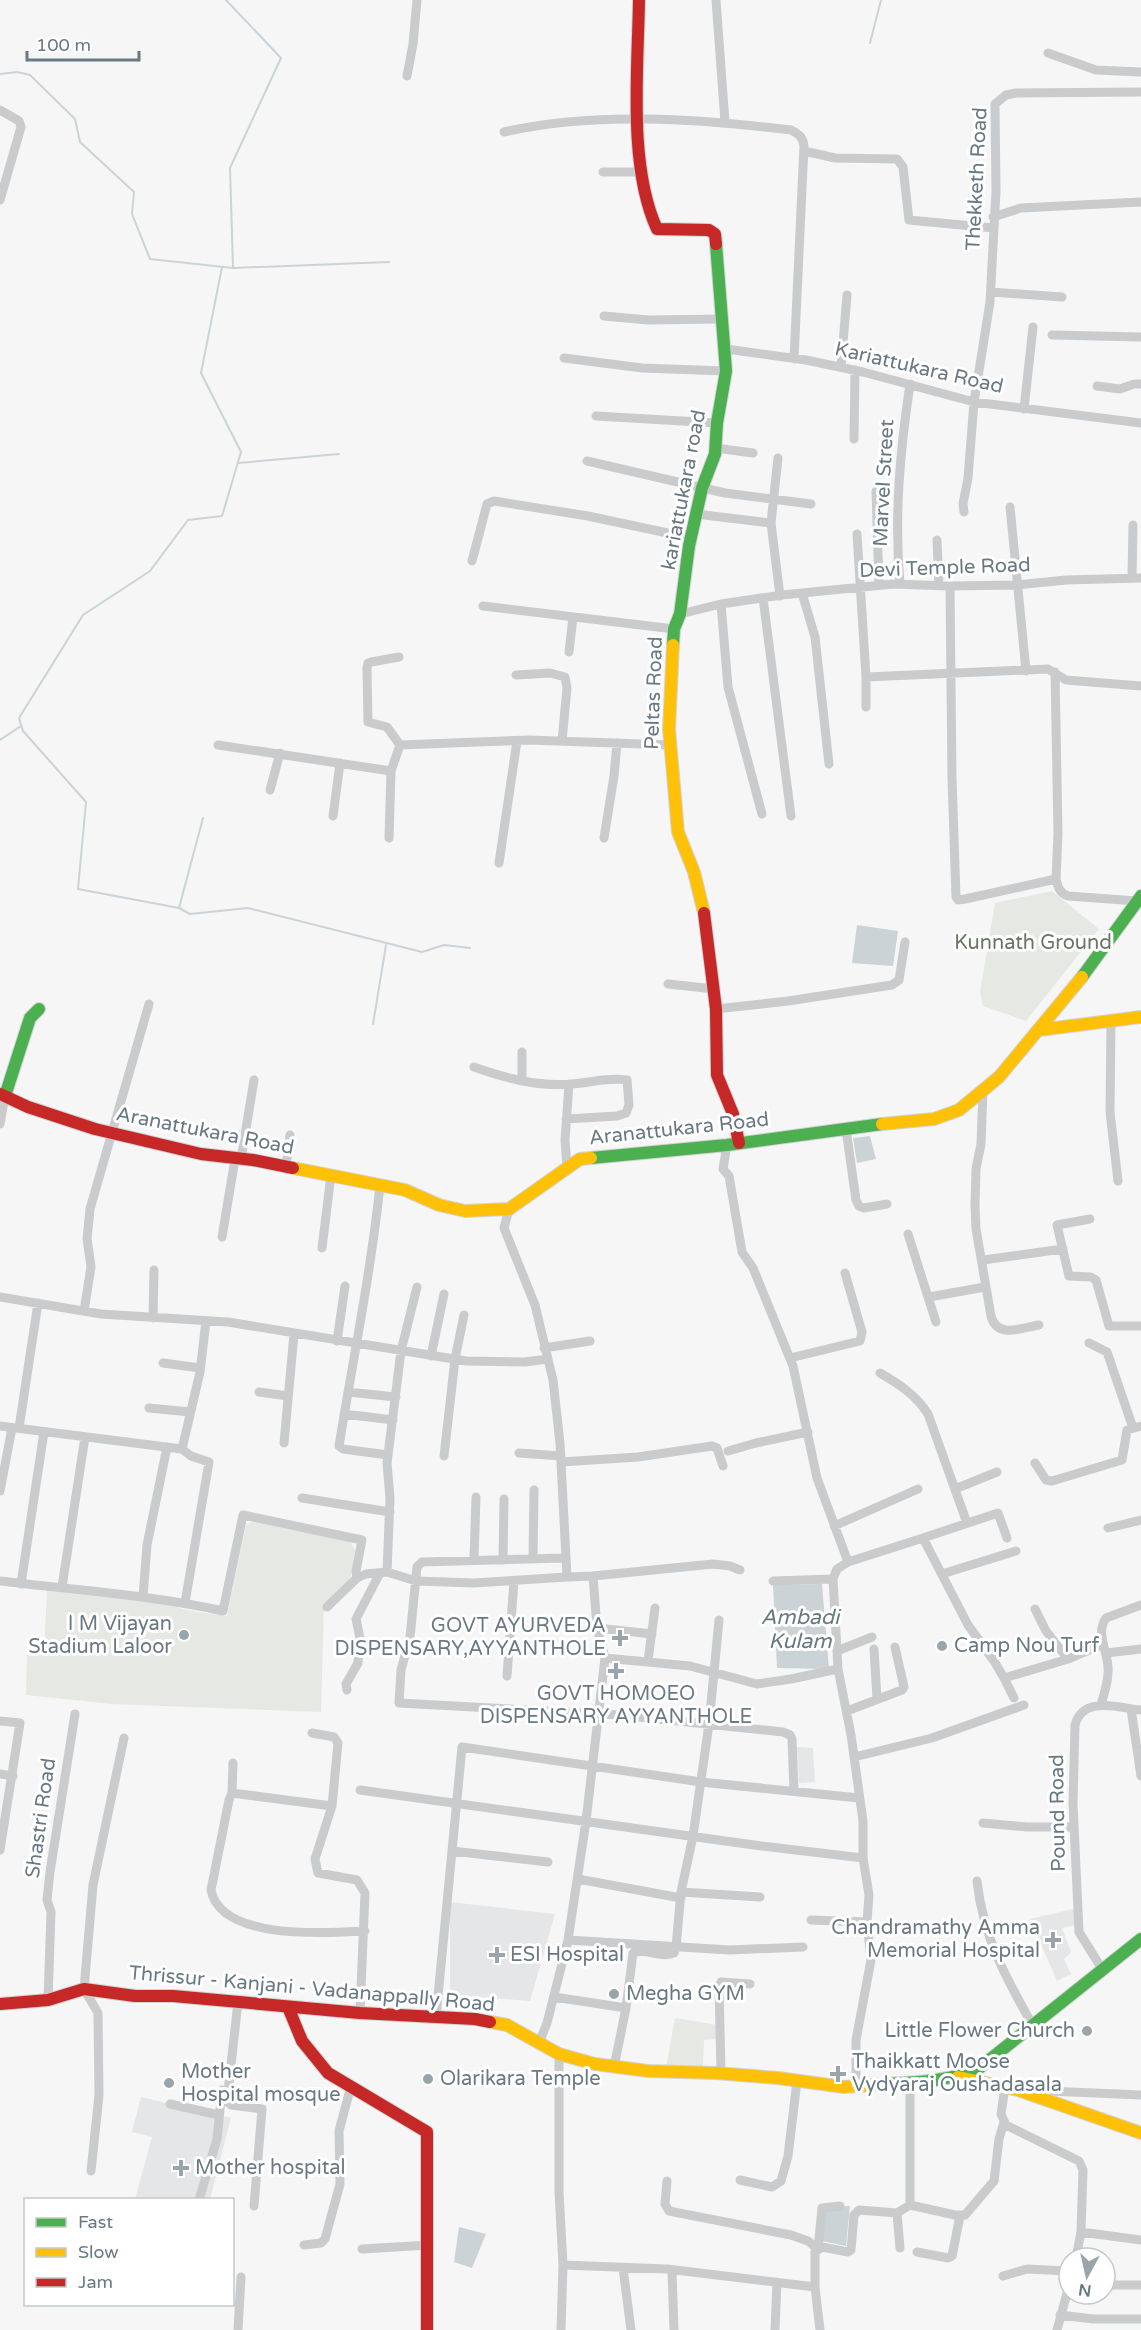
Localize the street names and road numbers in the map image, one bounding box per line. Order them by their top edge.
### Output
street label: Thekketh Road [961,107,993,251]
street label: Kariattukara Road [832,337,1006,399]
street label: kariattukara road [657,408,711,572]
street label: Marvel Street [869,418,899,547]
street label: Devi Temple Road [859,553,1031,583]
street label: Peltas Road [640,636,668,750]
street label: Aranattukara Road [114,1102,296,1160]
street label: Aranattukara Road [588,1108,770,1150]
street label: Pound Road [1045,1754,1071,1872]
street label: Shastri Road [21,1756,61,1880]
street label: Thrissur - Kanjani - Vadanappally Road [128,1961,496,2017]

